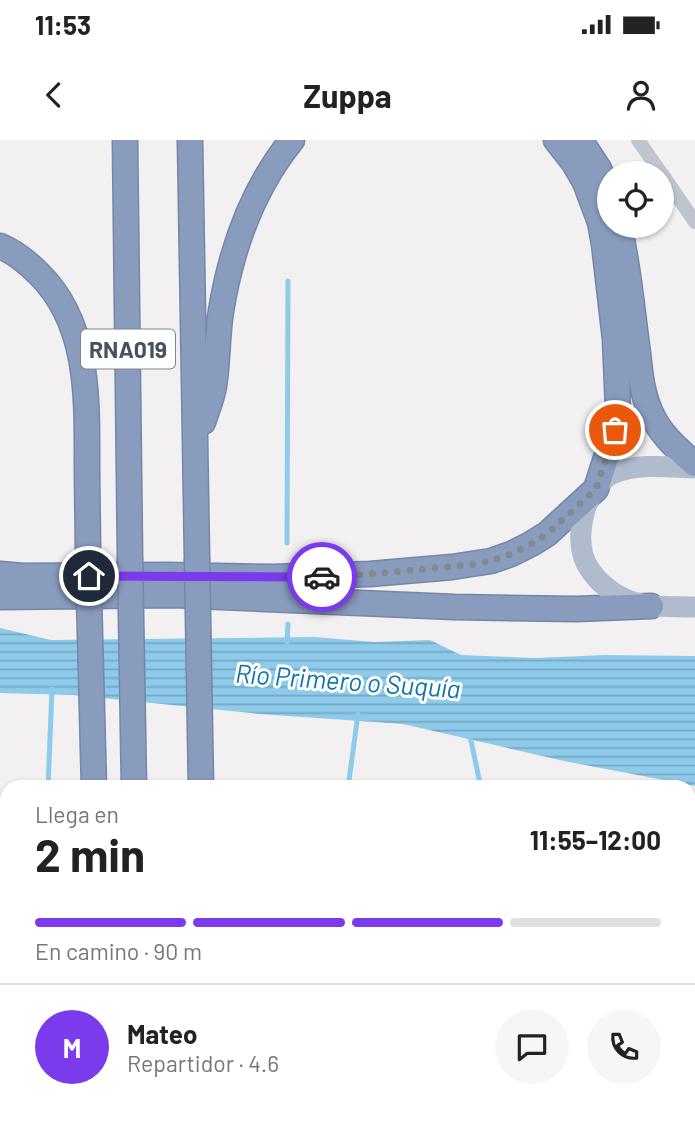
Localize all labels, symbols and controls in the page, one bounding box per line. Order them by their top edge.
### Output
text: 11:53 [35,9,91,40]
icon: back [35,76,73,114]
text: Zuppa [303,76,392,114]
icon: person [622,76,660,114]
map controls [597,161,674,238]
button: locate [597,161,674,238]
road number: RNA019 [81,330,175,369]
pin [585,400,645,460]
icon: bag [596,411,634,449]
courier [287,542,357,612]
pin [59,546,119,606]
icon: home [70,557,108,595]
icon: car [303,558,341,596]
water label: Río Primero o Suquía [234,657,462,703]
text: Llega en [35,800,119,828]
text: 11:55–12:00 [530,824,661,855]
text: 2 min [35,826,145,881]
text: En camino · 90 m [35,937,202,965]
button: chat [495,1010,569,1084]
button: phone [587,1010,661,1084]
text: Mateo [127,1018,197,1049]
text: M [63,1032,81,1063]
text: Repartidor · 4.6 [127,1049,279,1077]

